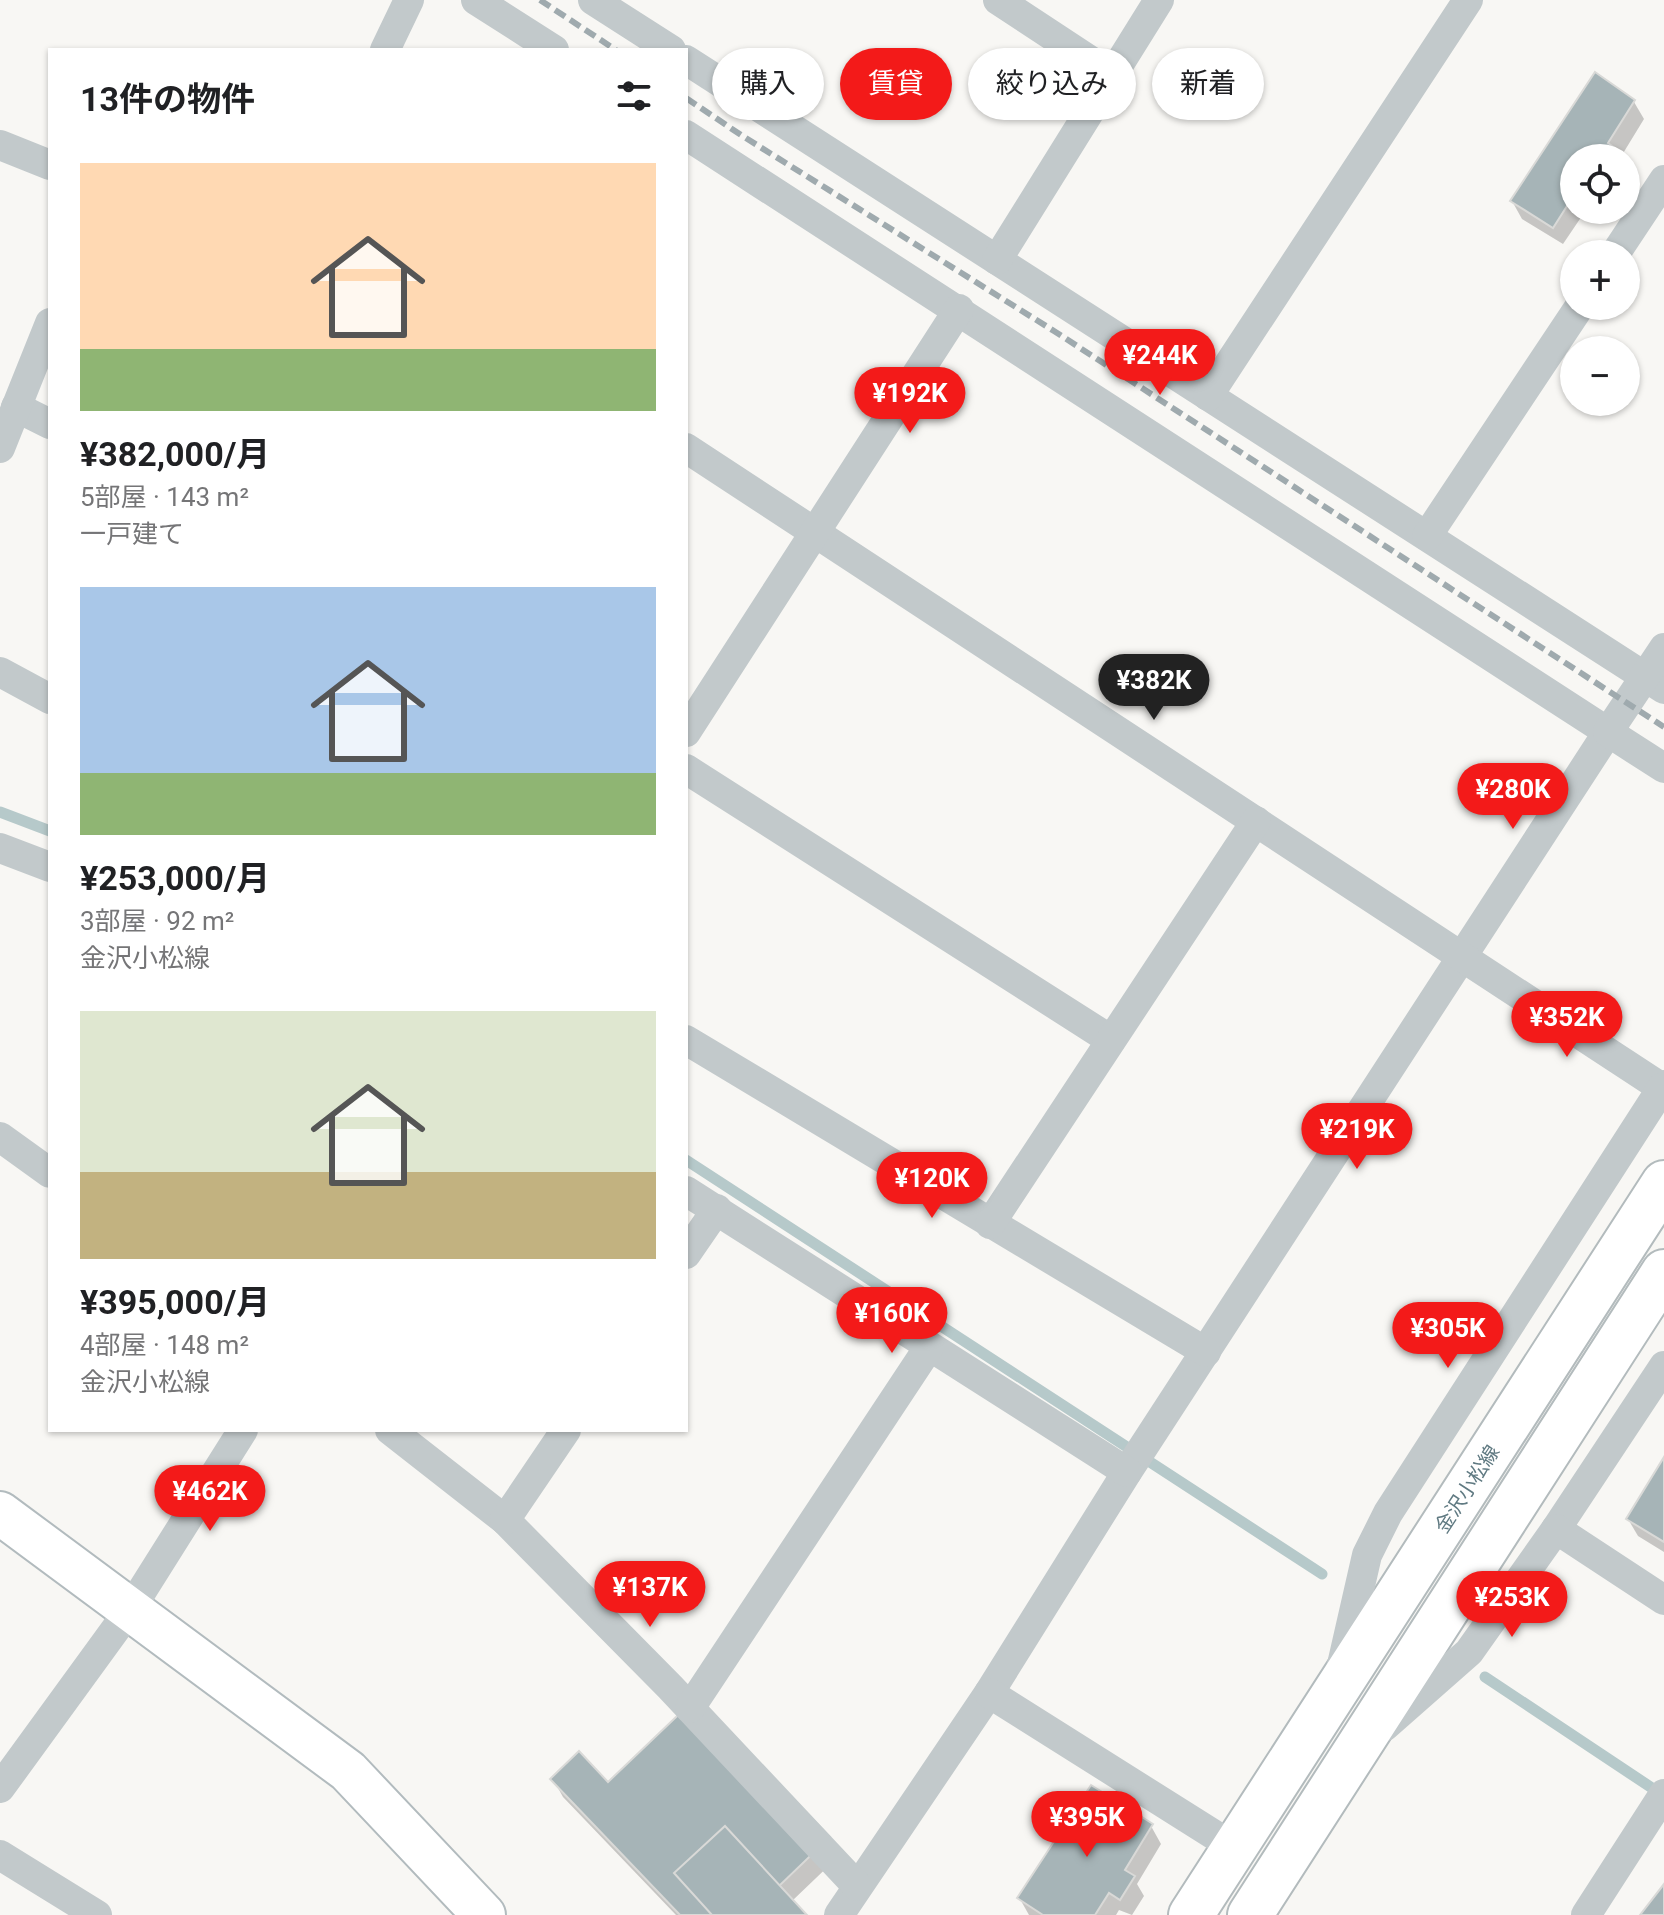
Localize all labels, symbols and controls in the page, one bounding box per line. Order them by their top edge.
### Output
chip: 購入 [712,48,824,120]
chip: 賃貸 [840,48,952,120]
chip: 絞り込み [968,48,1136,120]
chip: 新着 [1152,48,1264,120]
icon: filters [612,74,656,118]
text: 13件の物件 [80,79,255,119]
map controls [1560,144,1640,416]
button: locate [1560,144,1640,224]
icon: home [296,215,440,359]
button: + [1560,240,1640,320]
pin: ¥244K [1104,329,1216,397]
button: − [1560,336,1640,416]
text: ¥244K [1122,340,1198,370]
pin: ¥192K [854,367,966,435]
text: ¥192K [872,378,948,408]
text: ¥382,000/月 [80,434,270,474]
text: 5部屋 · 143 m² [80,482,249,512]
text: 一戸建て [80,519,184,549]
icon: home [296,639,440,783]
pin: ¥382K [1098,654,1210,722]
text: ¥382K [1116,665,1192,695]
pin: ¥280K [1457,763,1569,831]
text: ¥280K [1475,774,1551,804]
text: ¥253,000/月 [80,858,270,898]
text: 3部屋 · 92 m² [80,906,234,936]
text: 金沢小松線 [80,943,210,973]
pin: ¥352K [1511,991,1623,1059]
text: ¥352K [1529,1002,1605,1032]
icon: home [296,1063,440,1207]
pin: ¥219K [1301,1103,1413,1171]
text: ¥219K [1319,1114,1395,1144]
pin: ¥120K [876,1152,988,1220]
text: ¥120K [894,1163,970,1193]
text: ¥395,000/月 [80,1282,270,1322]
pin: ¥160K [836,1287,948,1355]
text: ¥160K [854,1298,930,1328]
pin: ¥305K [1392,1302,1504,1370]
text: ¥305K [1410,1313,1486,1343]
text: 4部屋 · 148 m² [80,1330,249,1360]
text: 金沢小松線 [80,1367,210,1397]
street label: 金沢小松線 [1430,1441,1504,1537]
pin: ¥462K [154,1465,266,1533]
text: ¥462K [172,1476,248,1506]
pin: ¥137K [594,1561,706,1629]
pin: ¥253K [1456,1571,1568,1639]
text: ¥137K [612,1572,688,1602]
text: ¥253K [1474,1582,1550,1612]
pin: ¥395K [1031,1791,1143,1859]
text: ¥395K [1049,1802,1125,1832]

